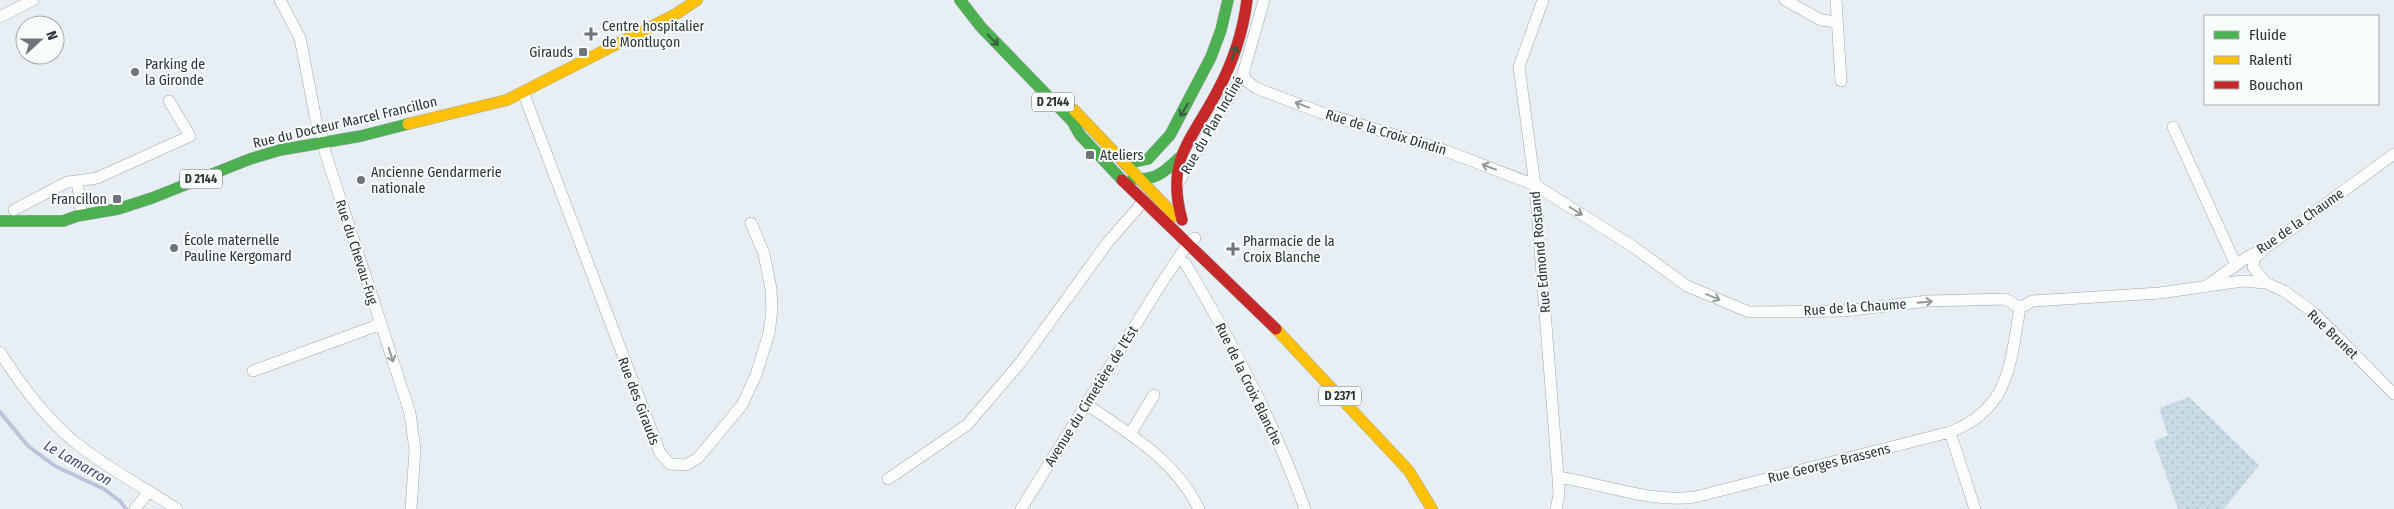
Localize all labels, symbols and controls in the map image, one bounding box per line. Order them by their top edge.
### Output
north arrow [15,15,65,65]
legend [2204,15,2379,105]
place label: Centre hospitalier de Montluçon [602,18,704,51]
text: Fluide [2249,26,2286,44]
marker: Centre hospitalier de Montluçon [584,27,598,41]
text: N [42,29,61,42]
one-way arrow [987,33,999,46]
place label: Girauds [529,44,573,61]
one-way arrow [1229,45,1239,61]
marker: Girauds [577,46,589,58]
text: Ralenti [2249,51,2292,69]
place label: Parking de la Gironde [145,56,205,89]
marker: Parking de la Gironde [129,66,141,78]
street label: Rue du Plan Incliné [1178,73,1247,177]
text: Bouchon [2249,76,2303,94]
road number: D 2144 [1032,92,1074,111]
street label: Rue du Docteur Marcel Francillon [251,93,439,152]
one-way arrow [1295,100,1310,109]
one-way arrow [1179,103,1189,118]
street label: Rue de la Croix Dindin [1323,106,1448,159]
place label: Ateliers [1100,147,1143,164]
marker: Ateliers [1084,149,1096,161]
one-way arrow [1482,162,1497,171]
place label: Ancienne Gendarmerie nationale [371,164,502,197]
road number: D 2144 [180,170,222,188]
marker: Ancienne Gendarmerie nationale [355,174,367,186]
street label: Rue de la Chaume [2253,185,2347,258]
street label: Rue Edmond Rostand [1527,190,1554,314]
place label: Francillon [51,191,107,208]
marker: Francillon [111,193,123,205]
street label: Rue du Chevau-Fug [332,198,382,307]
one-way arrow [1568,206,1582,216]
place label: École maternelle Pauline Kergomard [184,231,292,265]
place label: Pharmacie de la Croix Blanche [1243,233,1335,266]
marker: École maternelle Pauline Kergomard [168,242,180,254]
marker: Pharmacie de la Croix Blanche [1227,243,1239,255]
one-way arrow [1705,292,1720,302]
street label: Rue de la Chaume [1803,295,1907,320]
one-way arrow [1916,297,1932,307]
street label: Rue Brunet [2304,306,2362,363]
street label: Rue de la Croix Blanche [1212,320,1286,448]
street label: Avenue du Cimetière de l'Est [1041,322,1142,470]
one-way arrow [387,347,397,363]
street label: Rue des Girauds [614,355,663,447]
road number: D 2371 [1319,386,1361,406]
water label: Le Lamarron [41,436,115,490]
street label: Rue Georges Brassens [1766,440,1892,487]

